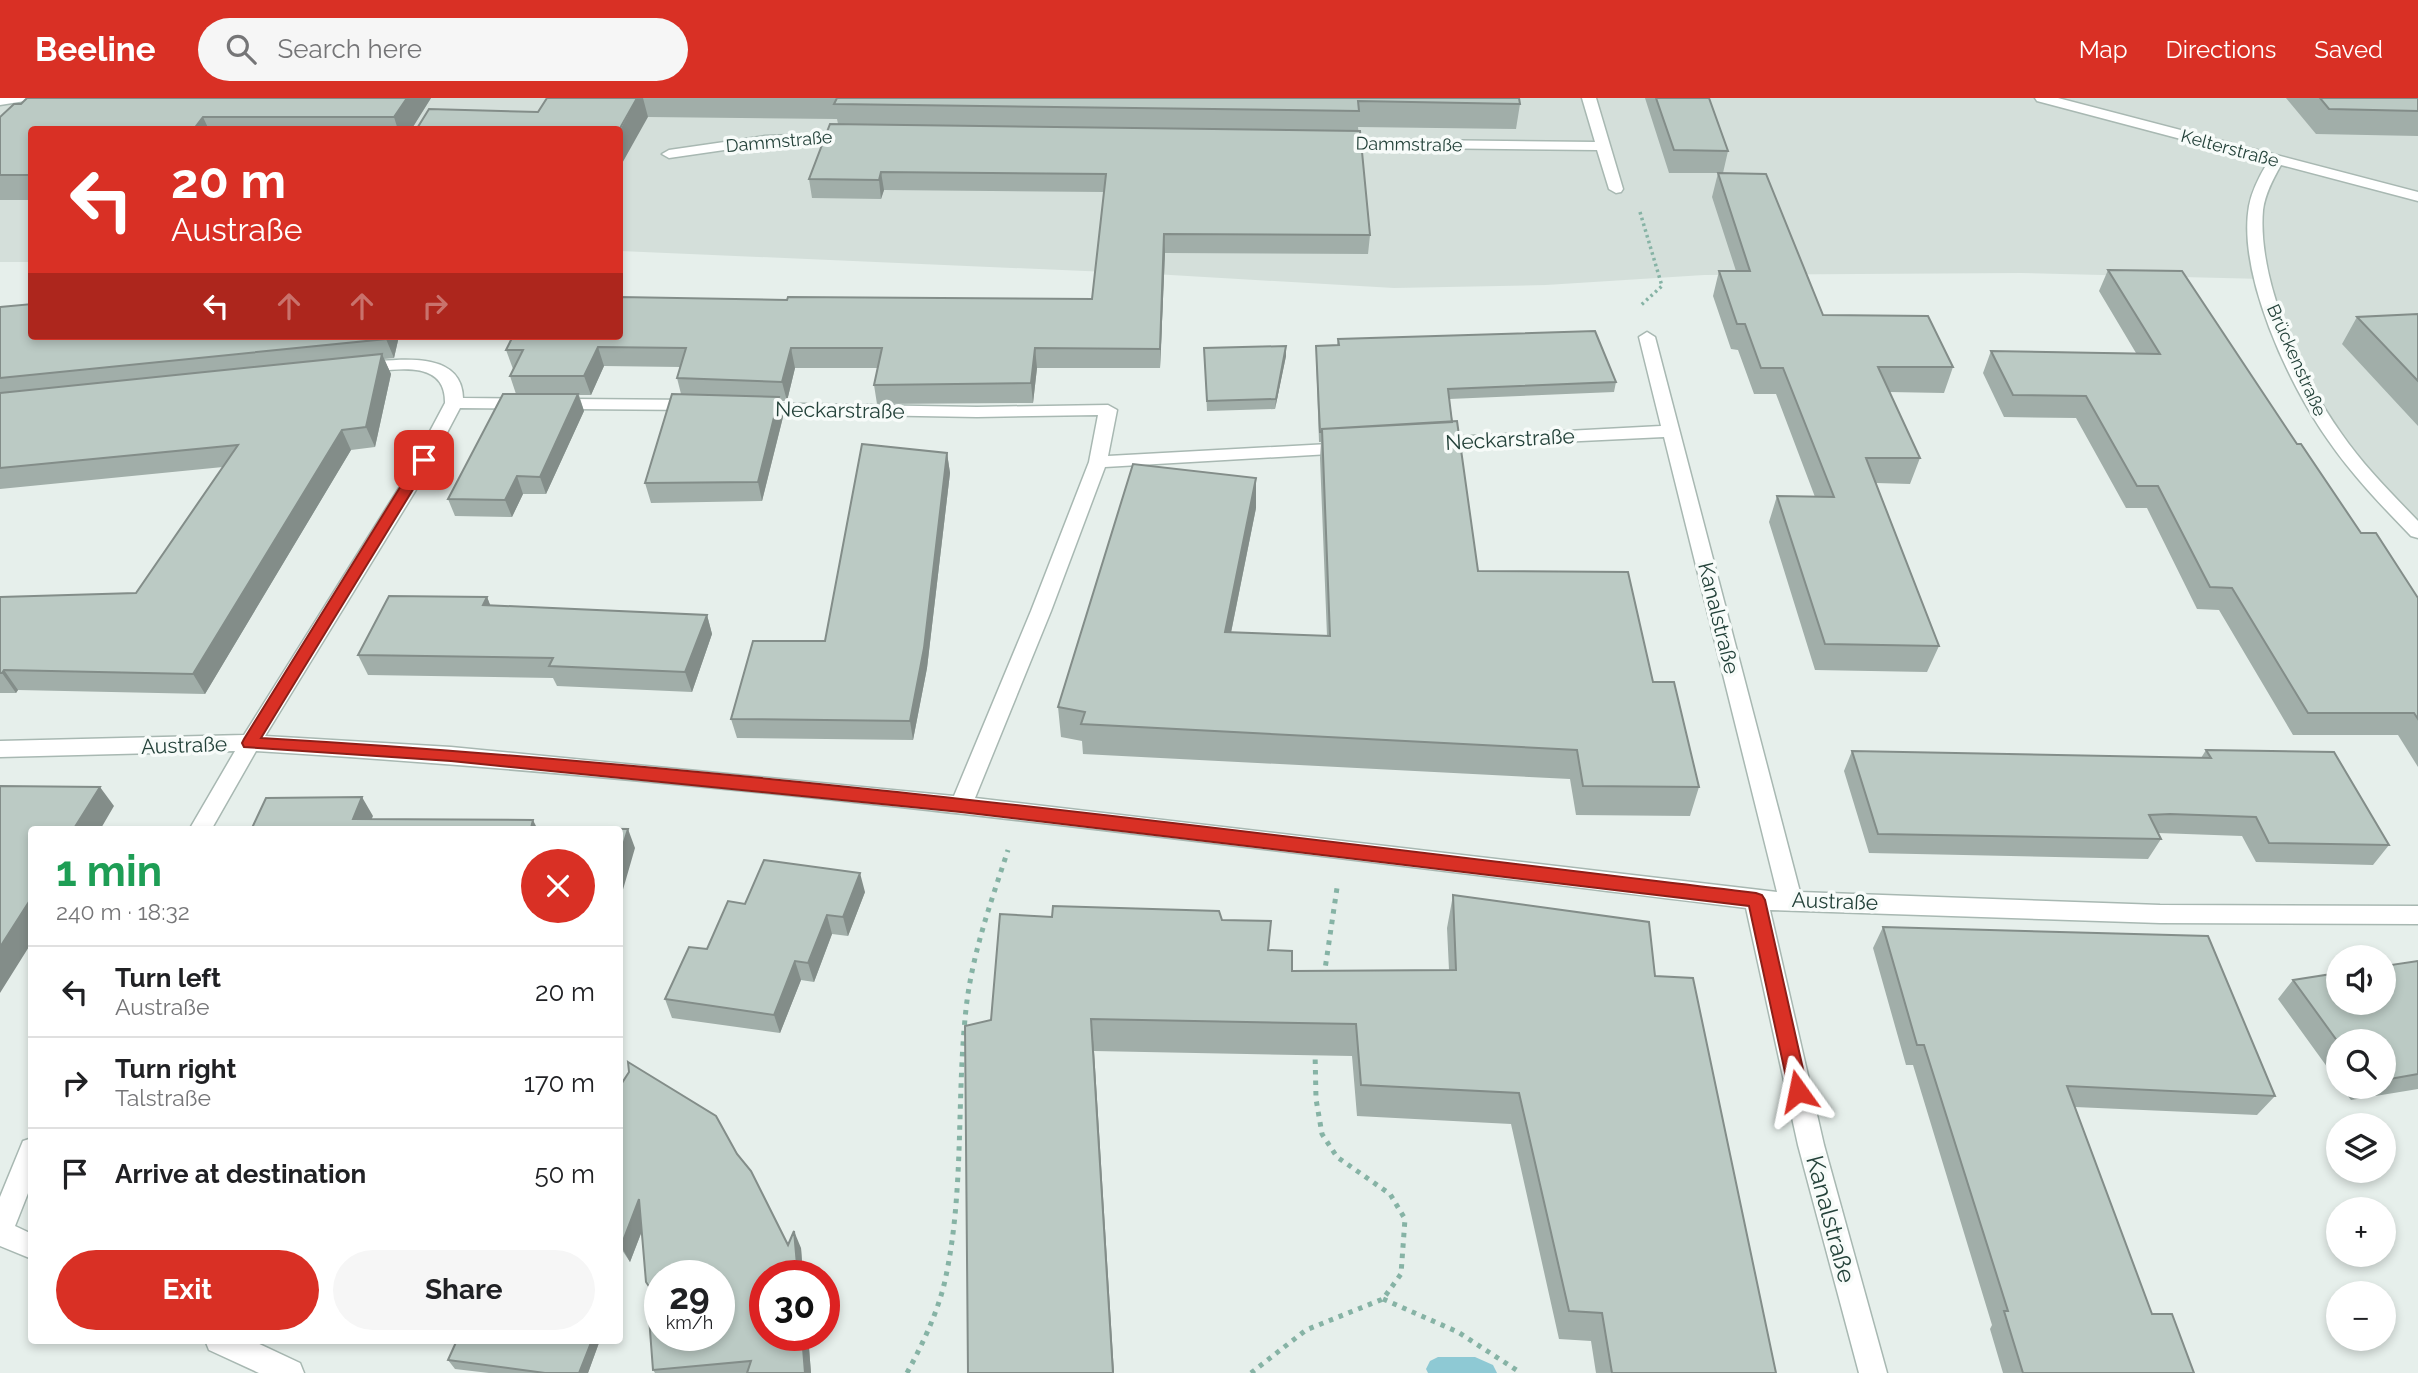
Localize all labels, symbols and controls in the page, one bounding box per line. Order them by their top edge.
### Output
search box [198,18,688,81]
text: Beeline [35,30,156,69]
icon: search [222,30,260,68]
text: Search here [278,34,422,64]
text: Map [2079,35,2128,64]
text: Directions [2166,35,2276,64]
text: Saved [2314,35,2383,64]
street label: Kelterstraße [2179,125,2282,171]
street label: Dammstraße [725,126,834,156]
street label: Dammstraße [1355,133,1463,155]
text: 20 m [171,152,286,209]
icon: left [56,154,147,245]
text: Austraße [171,211,302,248]
icon: left [197,287,235,325]
icon: ahead [270,287,308,325]
icon: ahead [343,287,381,325]
icon: right [416,287,454,325]
street label: Brückenstraße [2263,301,2331,420]
street label: Neckarstraße [775,396,905,424]
street label: Neckarstraße [1445,423,1575,455]
pin [394,430,454,490]
icon: arrive [405,441,443,479]
street label: Kanalstraße [1693,560,1745,676]
street label: Austraße [140,731,228,759]
text: 1 min [56,847,162,896]
button: close [521,849,595,923]
street label: Austraße [1791,887,1879,915]
text: 240 m · 18:32 [56,898,190,925]
map controls [2326,945,2396,1351]
button: sound [2326,945,2396,1015]
text: Turn left [115,963,221,993]
icon: left [56,973,94,1011]
text: 20 m [535,977,595,1007]
text: Austraße [115,993,210,1020]
button: search [2326,1029,2396,1099]
text: Turn right [115,1054,236,1084]
position arrow [1761,1054,1835,1128]
icon: right [56,1064,94,1102]
text: 170 m [524,1068,595,1098]
text: Talstraße [115,1084,211,1111]
button: layers [2326,1113,2396,1183]
street label: Kanalstraße [1800,1152,1862,1286]
icon: arrive [56,1155,94,1193]
text: Arrive at destination [115,1159,366,1189]
text: 50 m [534,1159,595,1189]
button: + [2326,1197,2396,1267]
button: Exit [56,1250,319,1330]
button: Share [333,1250,595,1330]
speed limit sign: 30 [749,1260,840,1351]
text: 29 [669,1276,710,1317]
button: − [2326,1281,2396,1351]
text: km/h [666,1312,713,1333]

